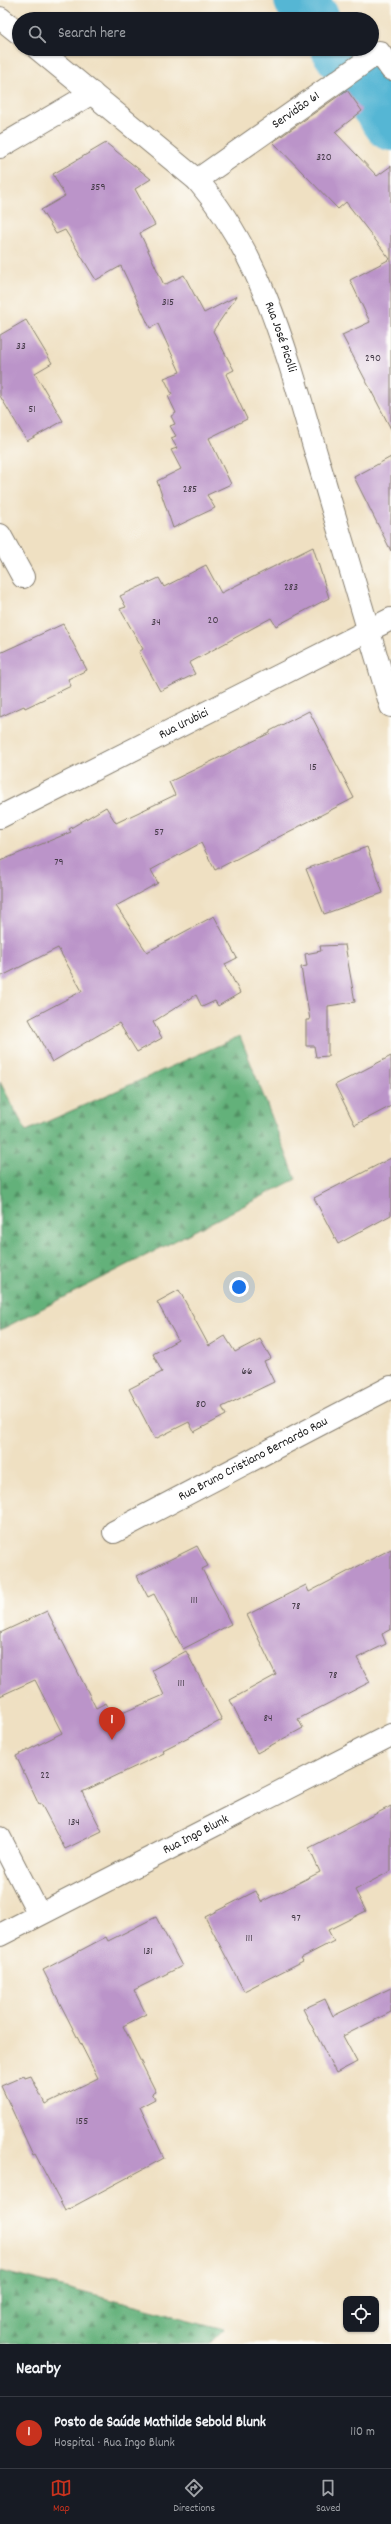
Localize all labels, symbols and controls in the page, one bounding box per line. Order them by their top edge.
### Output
search box [12,12,379,56]
icon: search [26,23,48,45]
text: Search here [58,23,126,45]
street label: Servidão 61 [268,87,324,134]
house number: 320 [316,150,332,166]
house number: 359 [90,180,106,196]
house number: 315 [162,295,174,311]
street label: Rua José Picolli [259,299,301,375]
house number: 33 [16,339,26,355]
house number: 290 [365,351,381,367]
house number: 51 [28,402,36,418]
house number: 285 [183,482,197,498]
house number: 283 [284,580,298,596]
house number: 20 [208,613,218,629]
house number: 34 [151,615,161,631]
street label: Rua Urubici [156,703,212,744]
house number: 15 [309,760,317,776]
house number: 57 [154,825,164,841]
house number: 79 [54,855,64,871]
your location [229,1277,249,1297]
house number: 66 [242,1364,252,1380]
house number: 80 [196,1397,206,1413]
street label: Rua Bruno Cristiano Bernardo Rau [175,1412,331,1506]
house number: 111 [190,1593,198,1609]
house number: 78 [292,1599,300,1615]
house number: 78 [329,1668,337,1684]
house number: 111 [177,1676,185,1692]
pin: 1 [99,1707,125,1740]
house number: 84 [264,1711,272,1727]
house number: 22 [40,1768,50,1784]
street label: Rua Ingo Blunk [160,1810,232,1860]
house number: 134 [68,1815,80,1831]
house number: 97 [291,1911,301,1927]
house number: 111 [245,1931,253,1947]
house number: 131 [143,1944,153,1960]
house number: 155 [76,2114,88,2130]
map controls [343,2296,379,2332]
button: locate [343,2296,379,2332]
text: Nearby [16,2358,60,2382]
text: Posto de Saúde Mathilde Sebold Blunk [54,2412,266,2434]
text: 1 [28,2423,30,2442]
text: 110 m [350,2423,375,2442]
text: Hospital · Rua Ingo Blunk [54,2434,175,2453]
tab: Map [50,2477,72,2517]
tab: Directions [173,2477,215,2517]
tab: Saved [316,2477,341,2517]

